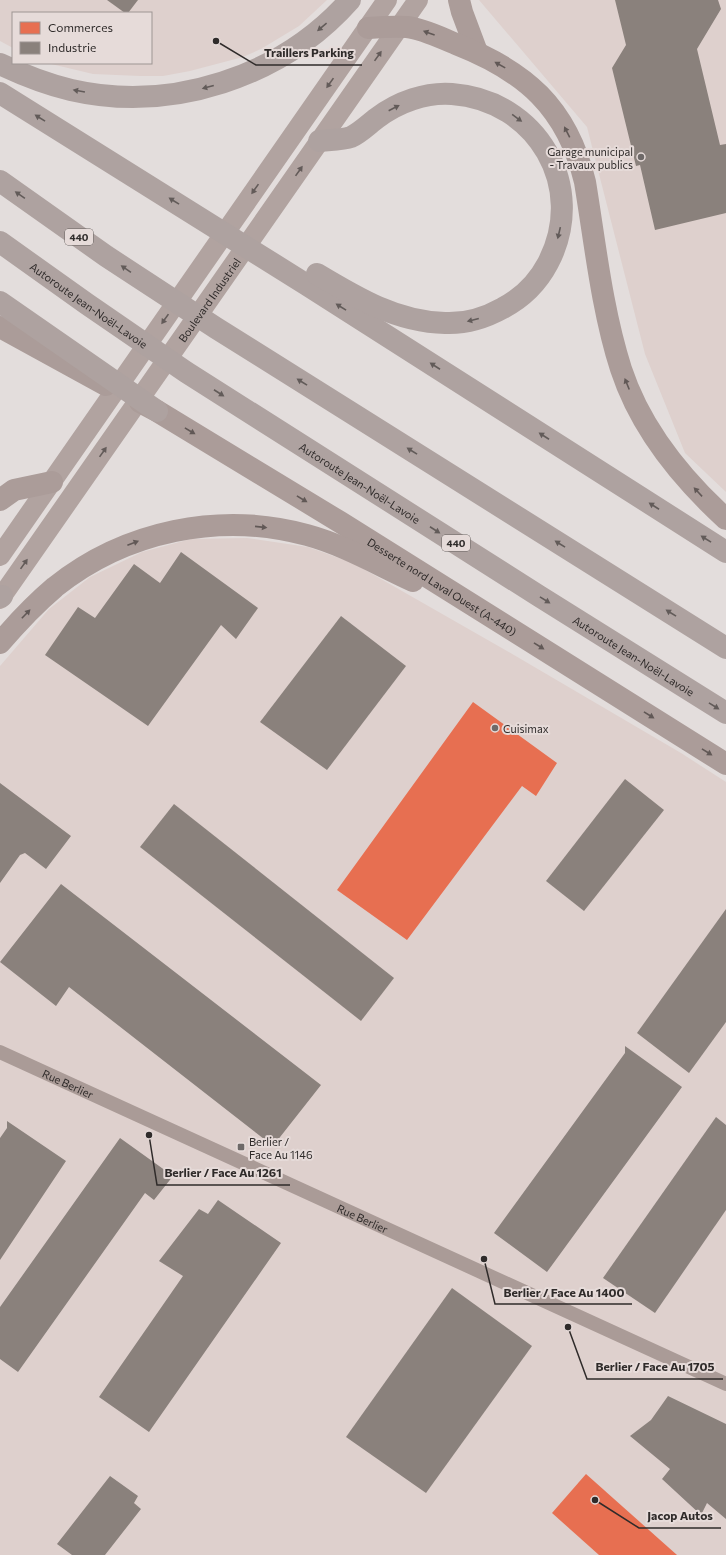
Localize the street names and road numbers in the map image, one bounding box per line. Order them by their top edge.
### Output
road number: 440 [65,229,93,245]
street label: Boulevard Industriel [175,255,243,344]
street label: Autoroute Jean-Noël-Lavoie [28,259,151,350]
street label: Autoroute Jean-Noël-Lavoie [297,439,423,526]
street label: Desserte nord Laval Ouest (A-440) [365,535,519,638]
road number: 440 [442,535,470,551]
street label: Autoroute Jean-Noël-Lavoie [571,613,697,698]
street label: Rue Berlier [41,1066,96,1101]
street label: Rue Berlier [335,1201,391,1235]

